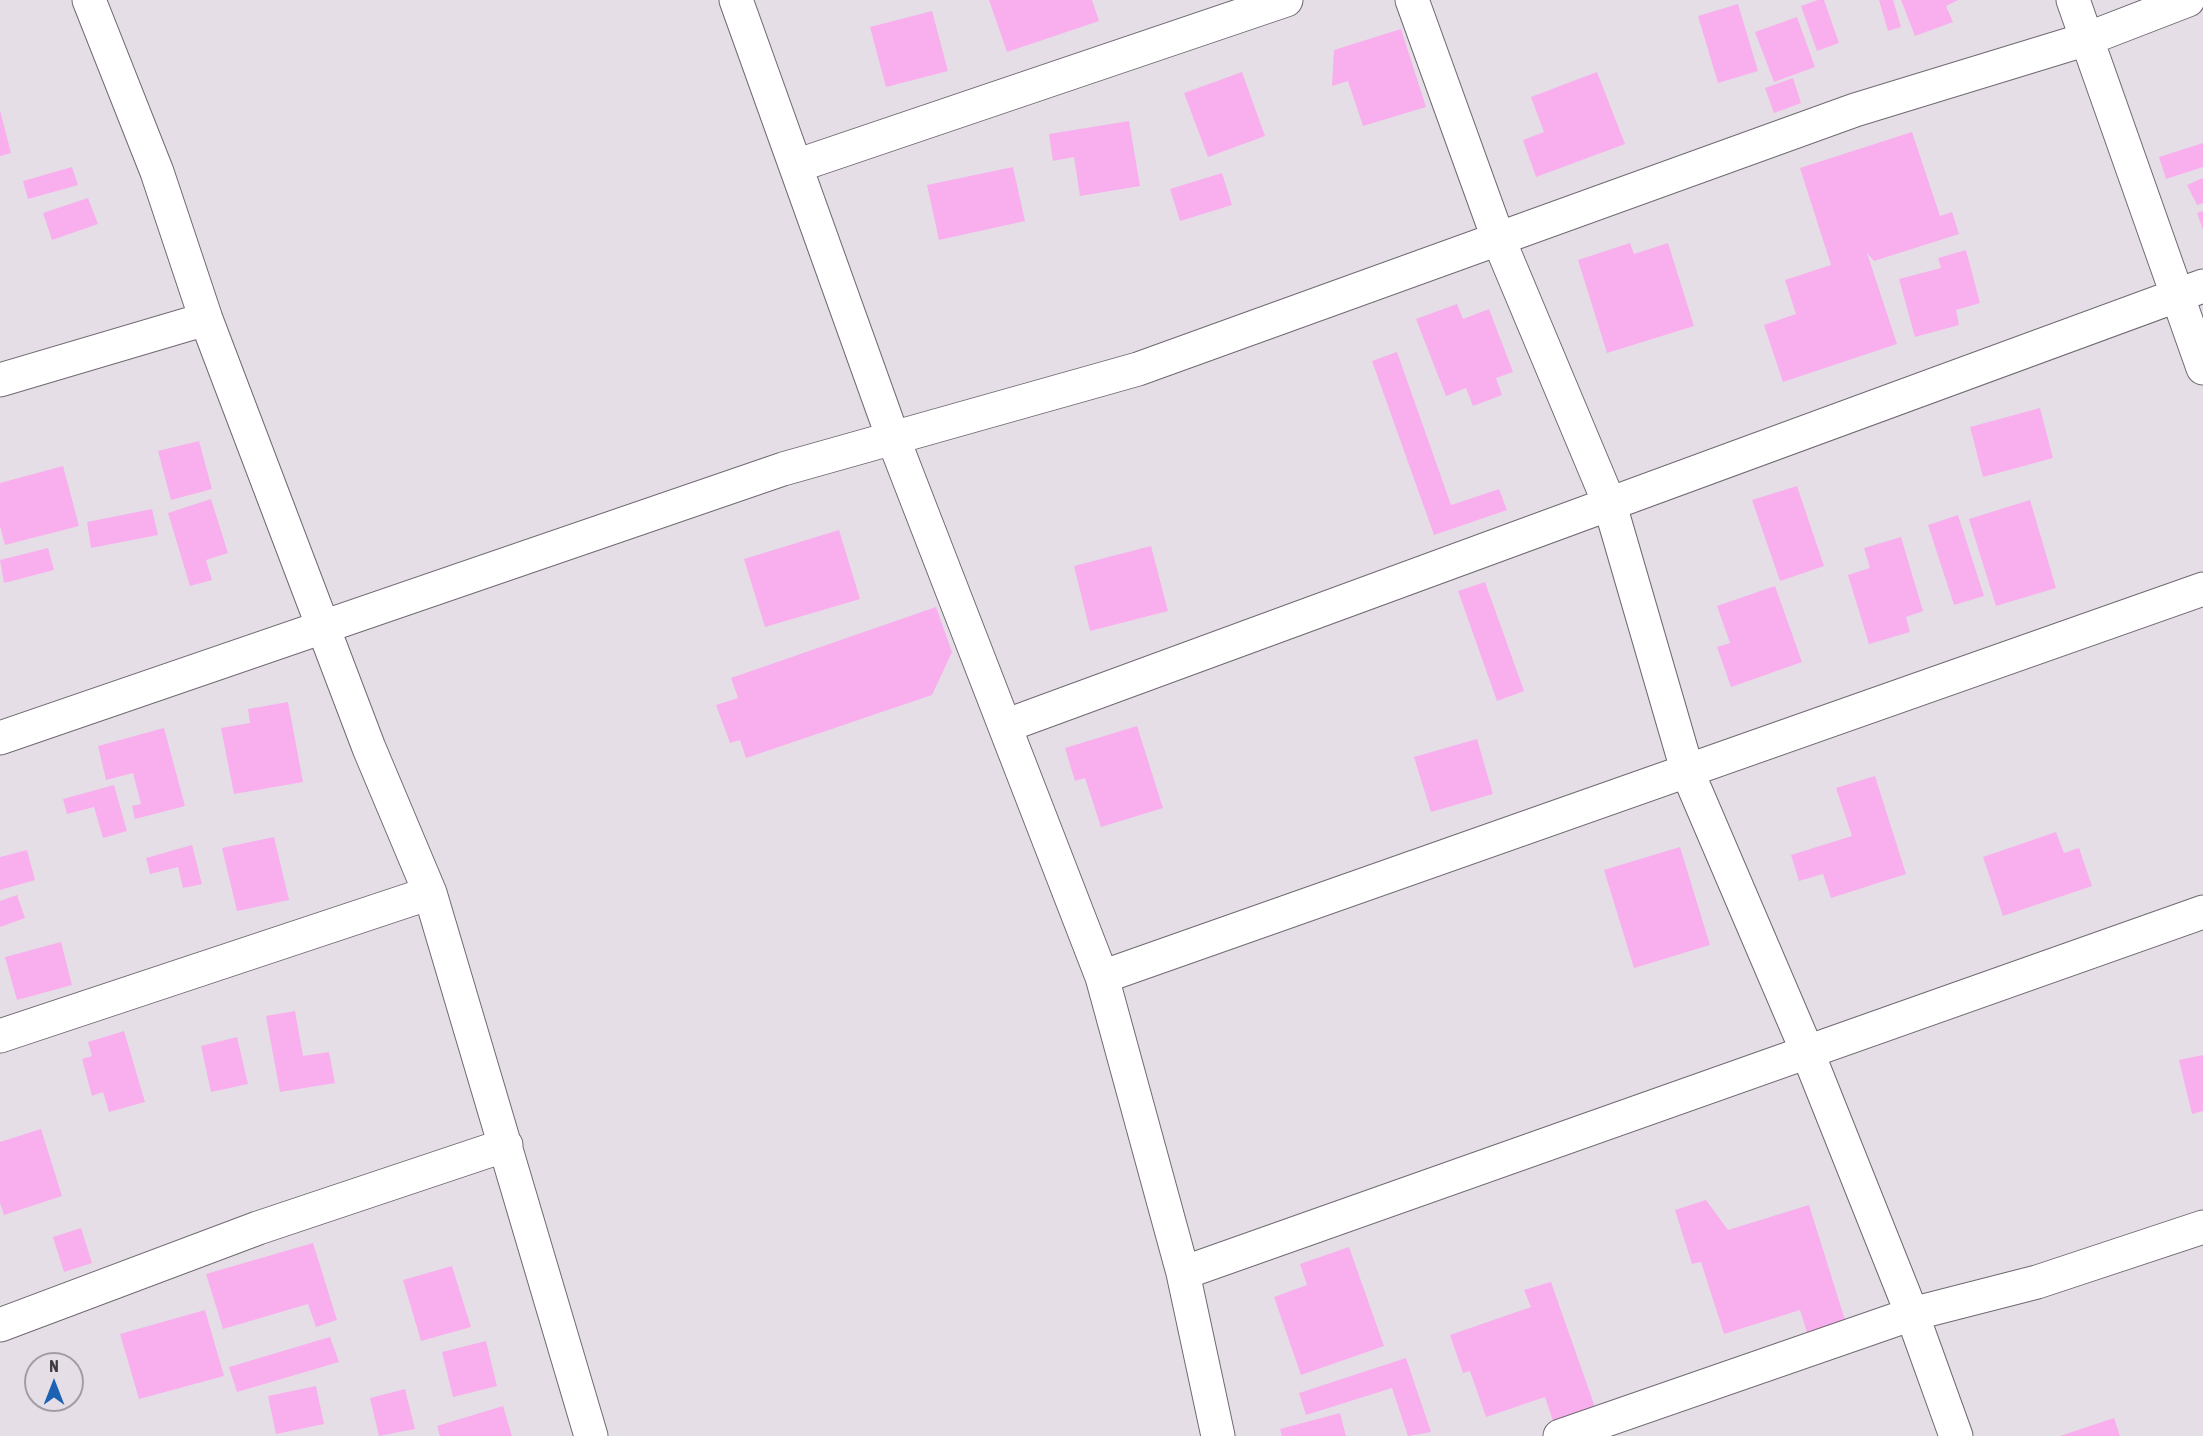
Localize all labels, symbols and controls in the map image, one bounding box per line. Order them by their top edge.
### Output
north arrow [24,1352,84,1412]
text: N [49,1357,59,1375]

